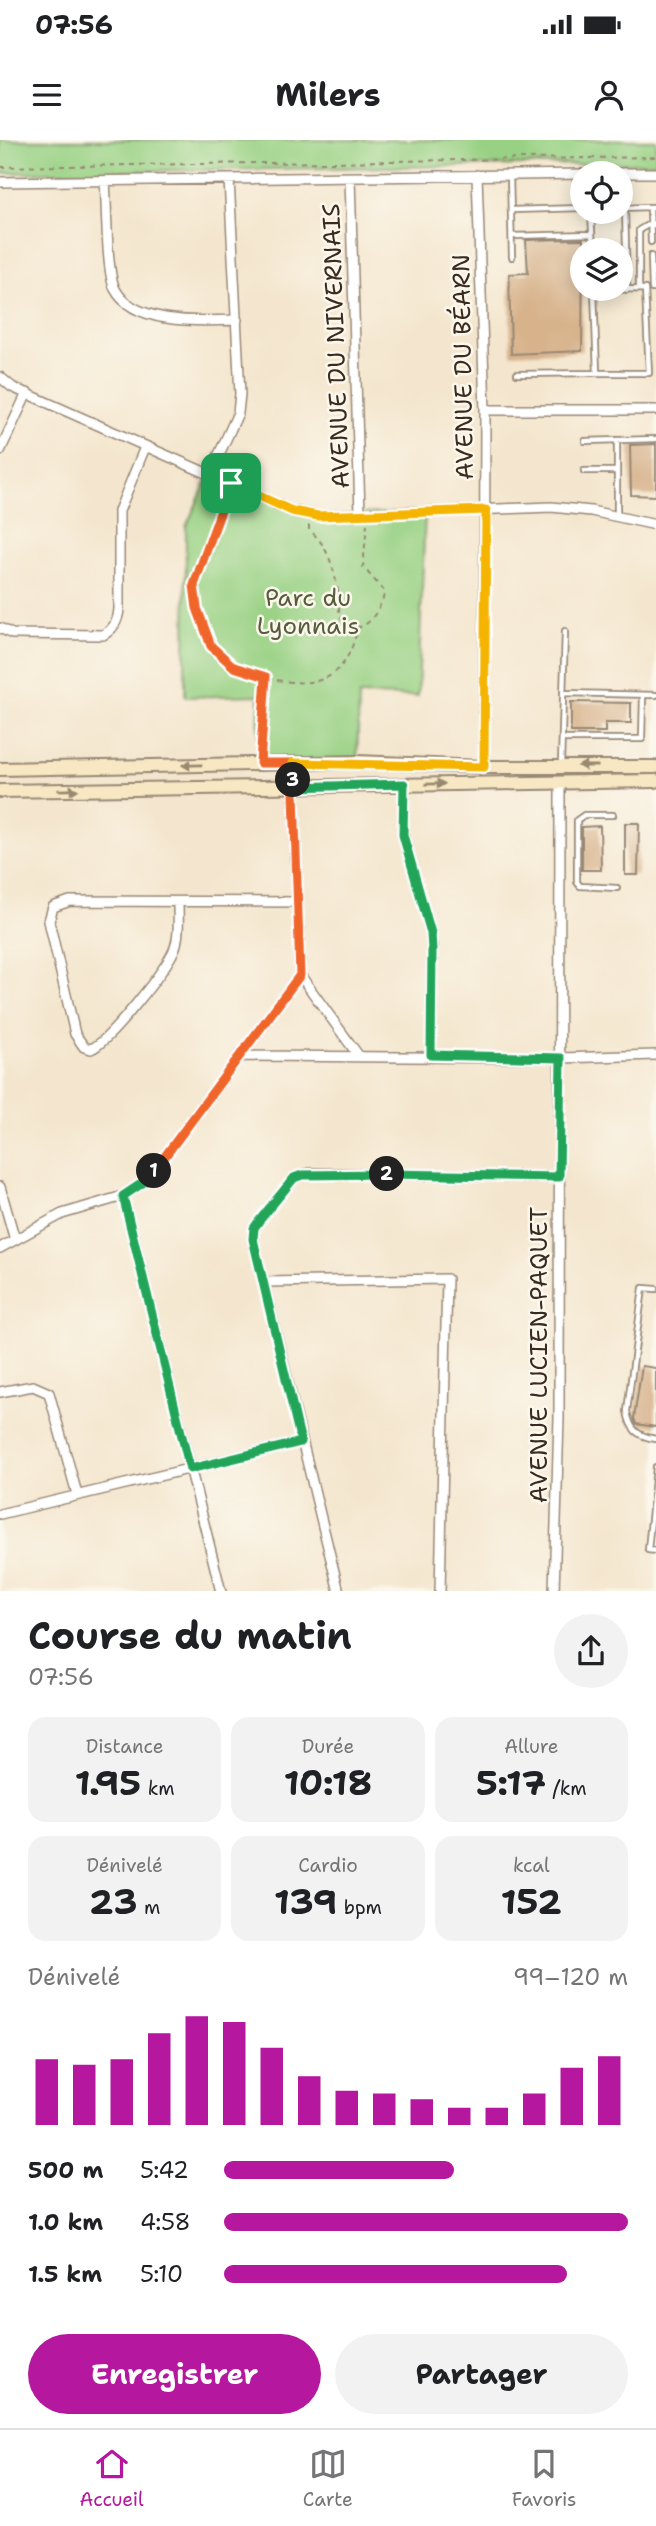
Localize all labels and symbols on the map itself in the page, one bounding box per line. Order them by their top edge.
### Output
street label: AVENUE DU NIVERNAIS [315,203,357,489]
street label: AVENUE DU BÉARN [445,254,481,480]
pin [201,453,261,513]
park label: Parc du Lyonnais [257,582,359,642]
one-way arrow [181,759,203,770]
one-way arrow [577,761,599,772]
pin: 3 [276,762,310,798]
one-way arrow [424,778,446,790]
one-way arrow [57,784,79,796]
pin: 1 [136,1154,172,1188]
pin: 2 [370,1156,404,1192]
street label: AVENUE LUCIEN-PAQUET [523,1207,555,1503]

